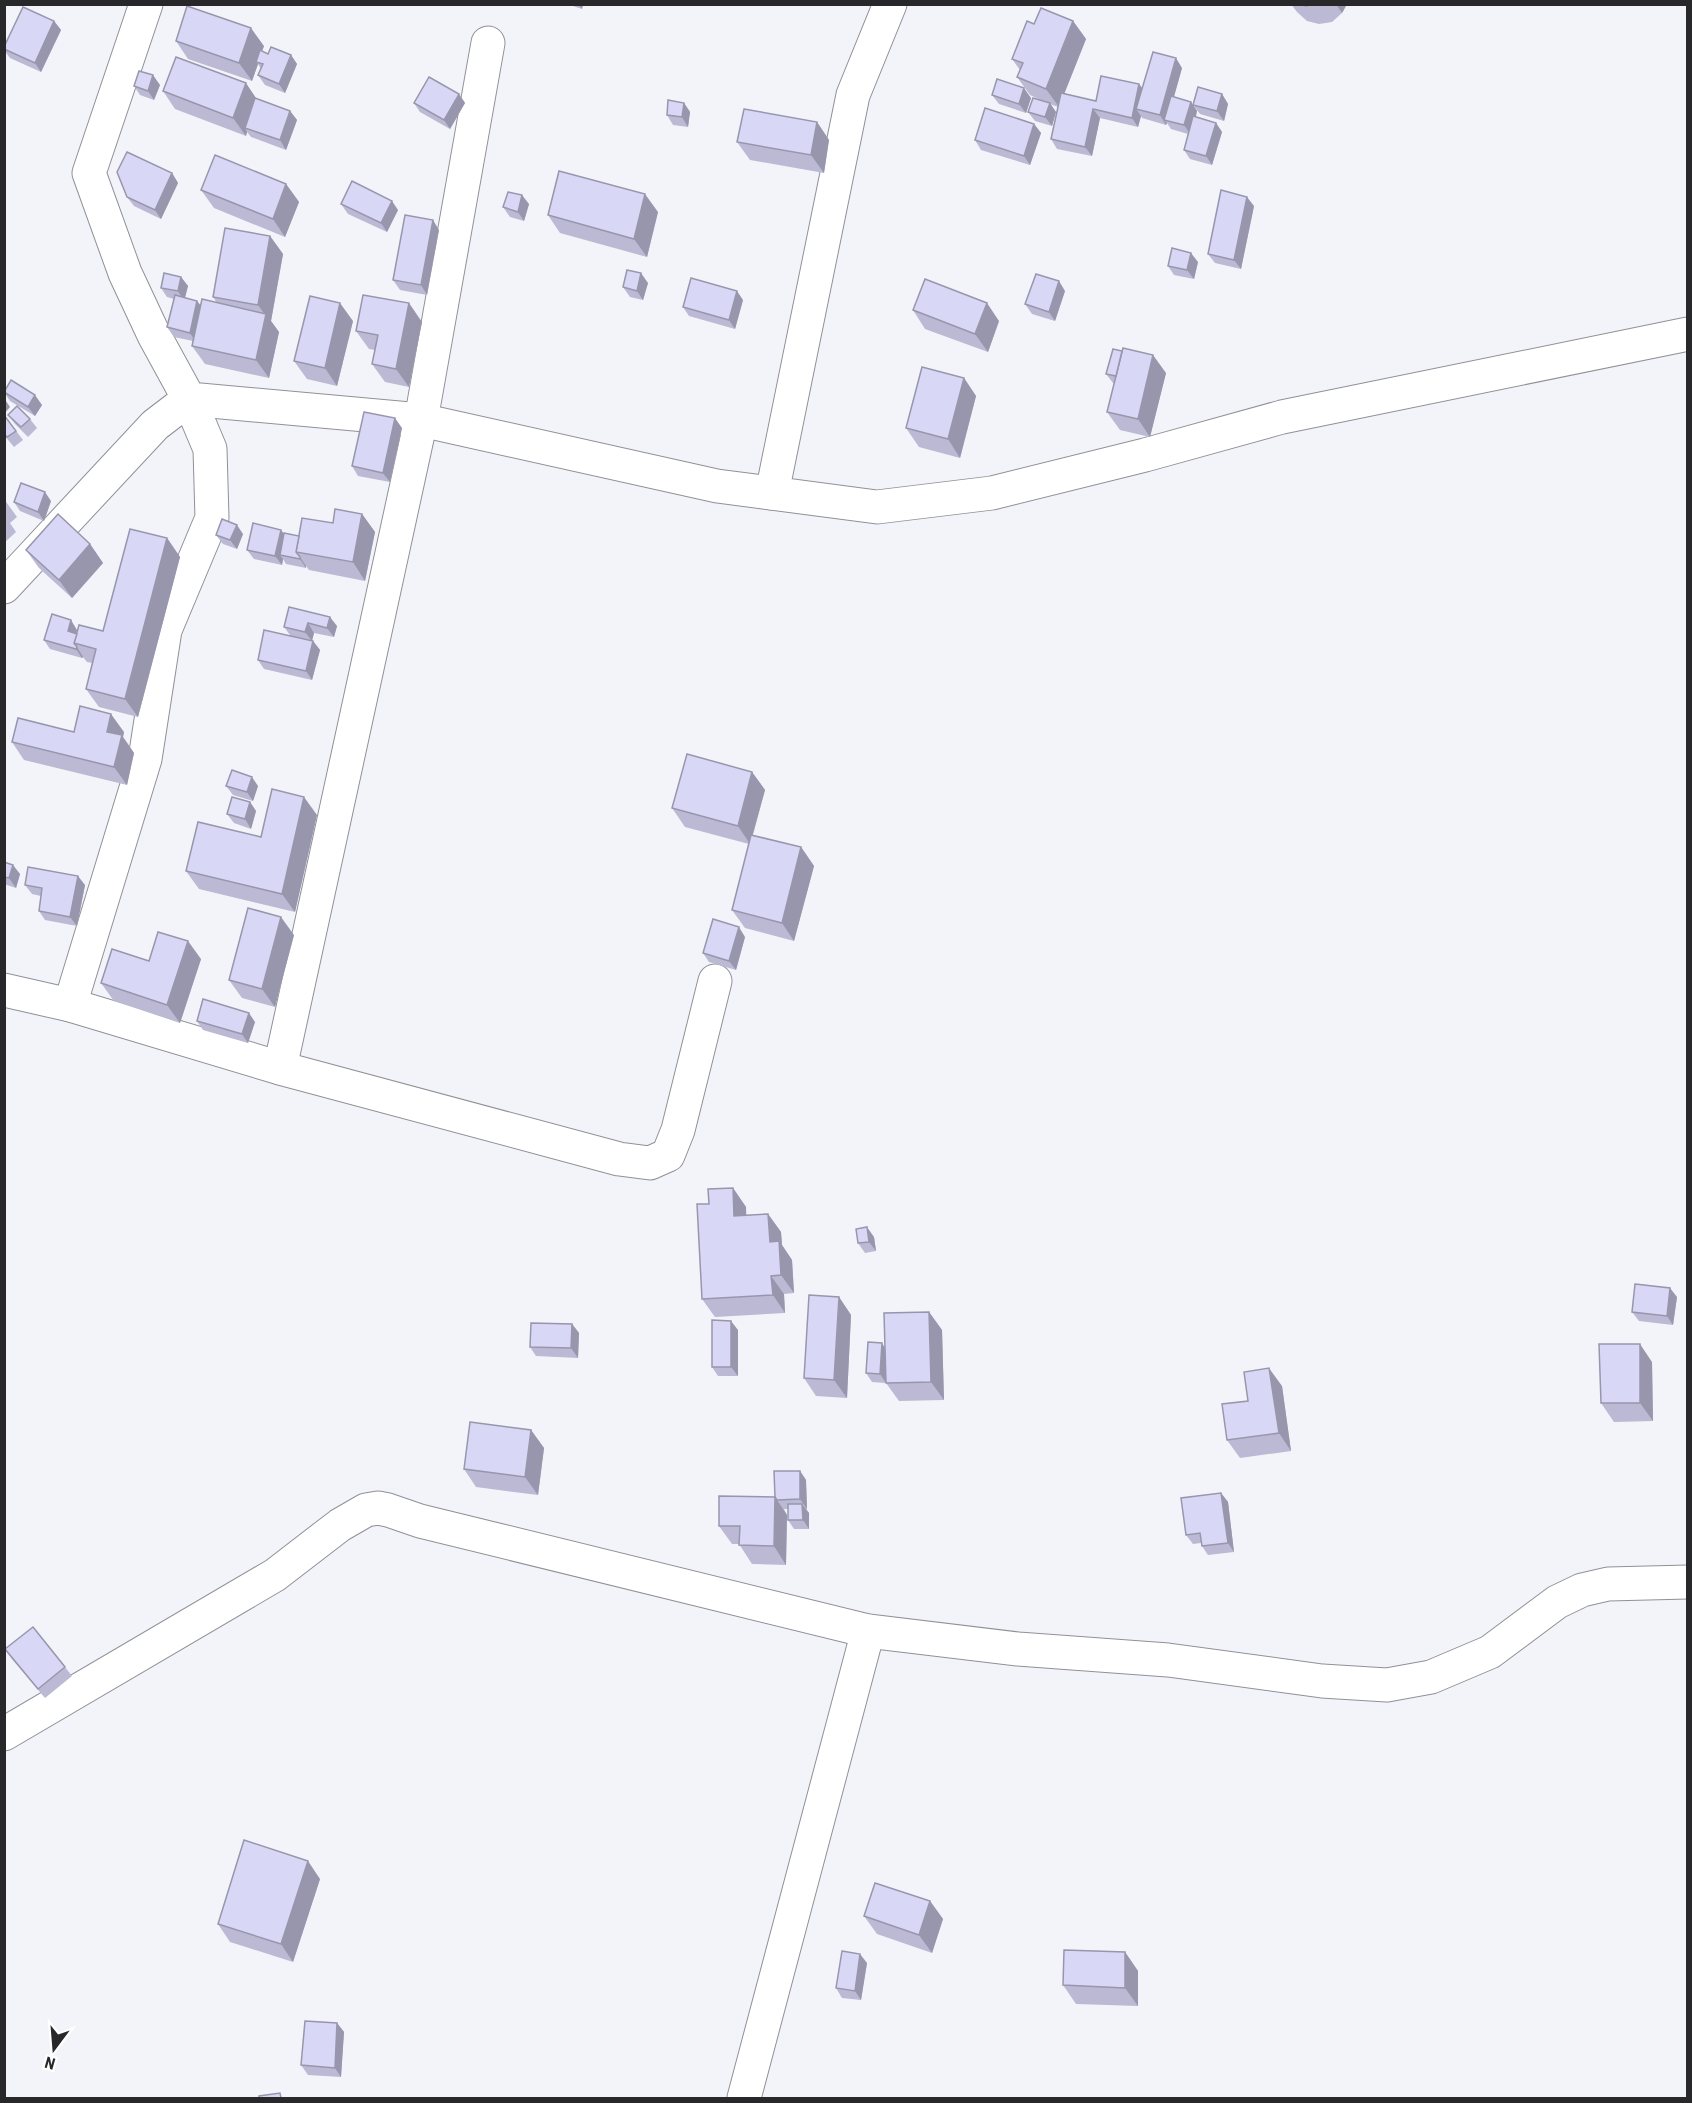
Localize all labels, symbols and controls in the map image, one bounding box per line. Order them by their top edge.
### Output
north arrow [24,2019,84,2079]
text: N [43,2052,57,2073]

